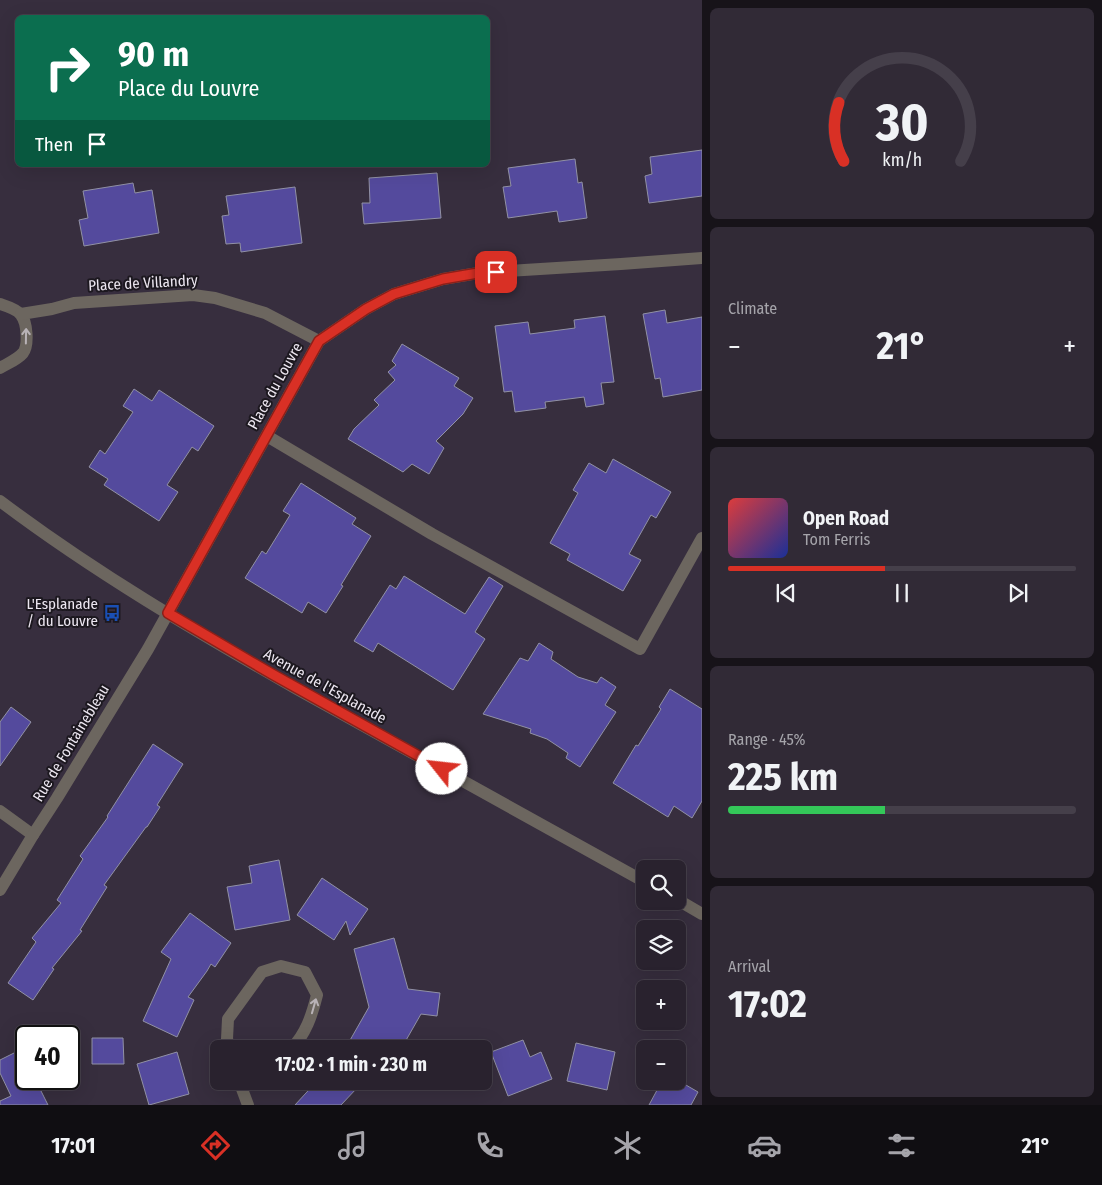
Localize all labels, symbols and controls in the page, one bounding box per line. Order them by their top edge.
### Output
text: 90 m [118,33,189,75]
icon: right [35,35,100,100]
text: Place du Louvre [118,75,259,102]
text: 30 [875,91,929,154]
icon: arrive [83,130,111,158]
text: Then [35,133,73,156]
text: km/h [882,149,922,171]
pin [475,251,517,293]
icon: arrive [482,258,510,286]
street label: Place de Villandry [88,271,198,295]
text: Climate [728,299,777,318]
text: 21° [877,323,927,369]
one-way arrow [21,328,31,344]
text: − [728,330,741,363]
text: + [1063,330,1076,363]
street label: Place du Louvre [244,339,306,433]
text: Open Road [803,507,889,530]
text: Tom Ferris [803,530,870,549]
icon: previous [772,579,800,607]
icon: pause [888,579,916,607]
icon: next [1004,579,1032,607]
place label: L'Esplanade / du Louvre [27,595,98,630]
bus stop icon: L'Esplanade / du Louvre [102,603,122,623]
street label: Avenue de l'Esplanade [260,645,390,727]
street label: Rue de Fontainebleau [29,681,113,805]
text: Range · 45% [728,730,806,749]
position arrow [415,742,467,794]
text: 225 km [728,754,838,800]
map controls [636,860,686,1090]
button: search [636,860,686,910]
button: layers [636,920,686,970]
text: Arrival [728,957,770,976]
button: + [636,980,686,1030]
text: 17:02 [728,981,807,1027]
one-way arrow [310,999,320,1015]
speed limit sign: 40 [15,1025,80,1090]
button: − [636,1040,686,1090]
text: 17:02 · 1 min · 230 m [275,1053,427,1076]
icon: directions [198,1128,233,1163]
icon: music [335,1128,370,1163]
icon: phone [472,1128,507,1163]
icon: climate [610,1128,645,1163]
icon: car [747,1128,782,1163]
icon: filters [884,1128,919,1163]
text: 17:01 [51,1132,96,1159]
text: 21° [1021,1132,1051,1159]

